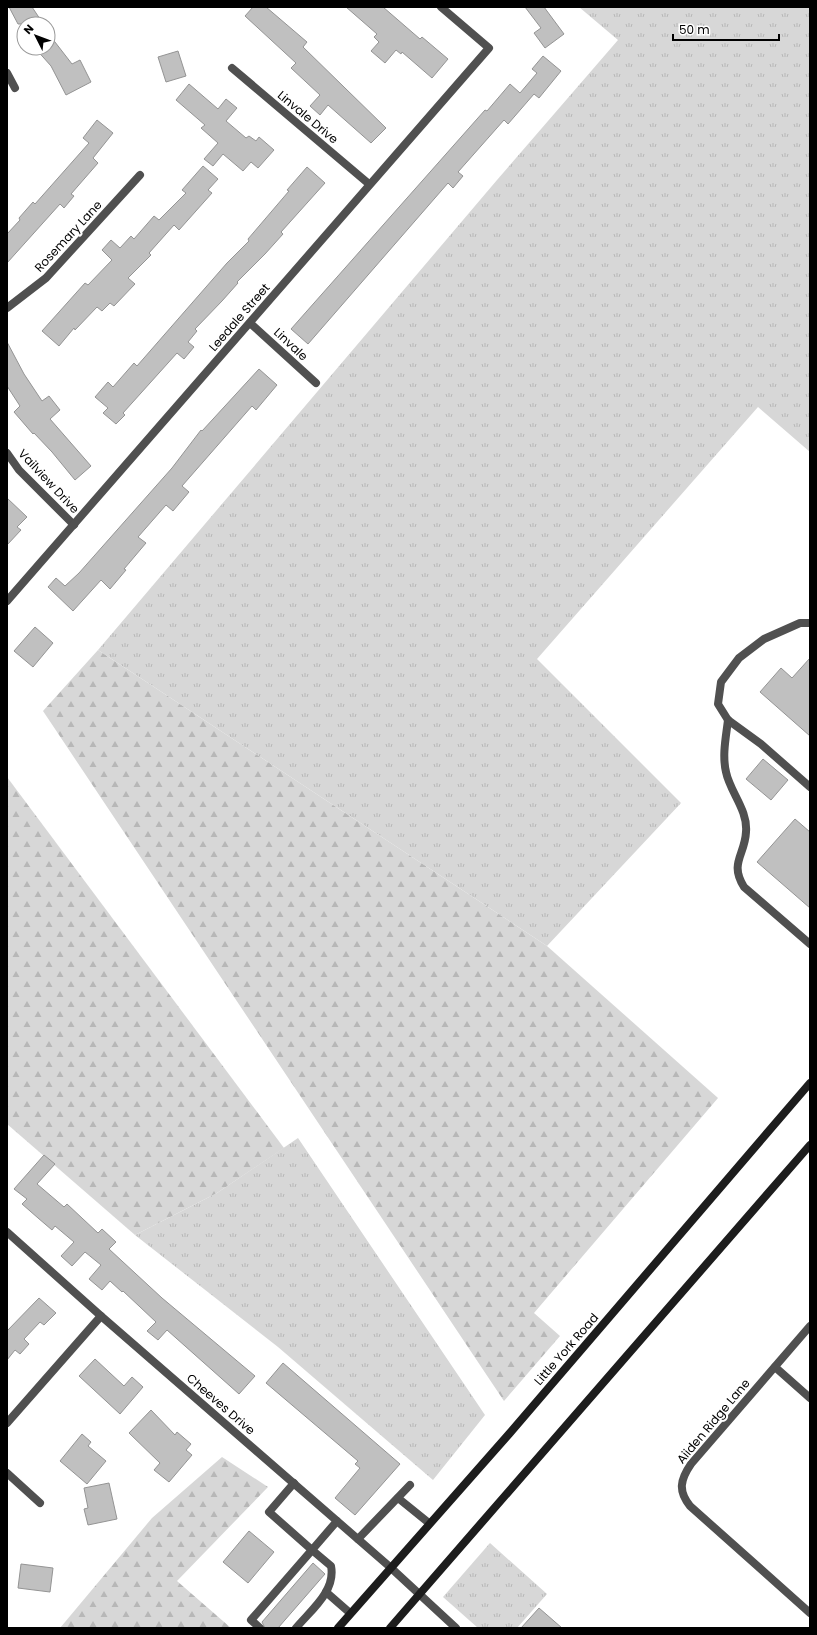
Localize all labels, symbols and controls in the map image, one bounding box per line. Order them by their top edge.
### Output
north arrow [16,16,56,56]
scale bar [673,16,779,42]
text: N [20,21,37,38]
text: 50 m [679,21,710,38]
street label: Linvale Drive [274,87,342,147]
street label: Rosemary Lane [30,197,106,275]
street label: Leedale Street [205,279,273,355]
street label: Linvale [270,324,312,364]
street label: Vailview Drive [15,445,83,517]
street label: Little York Road [530,1309,602,1389]
street label: Cheeves Drive [183,1370,259,1438]
street label: Aiiden Ridge Lane [672,1375,754,1467]

